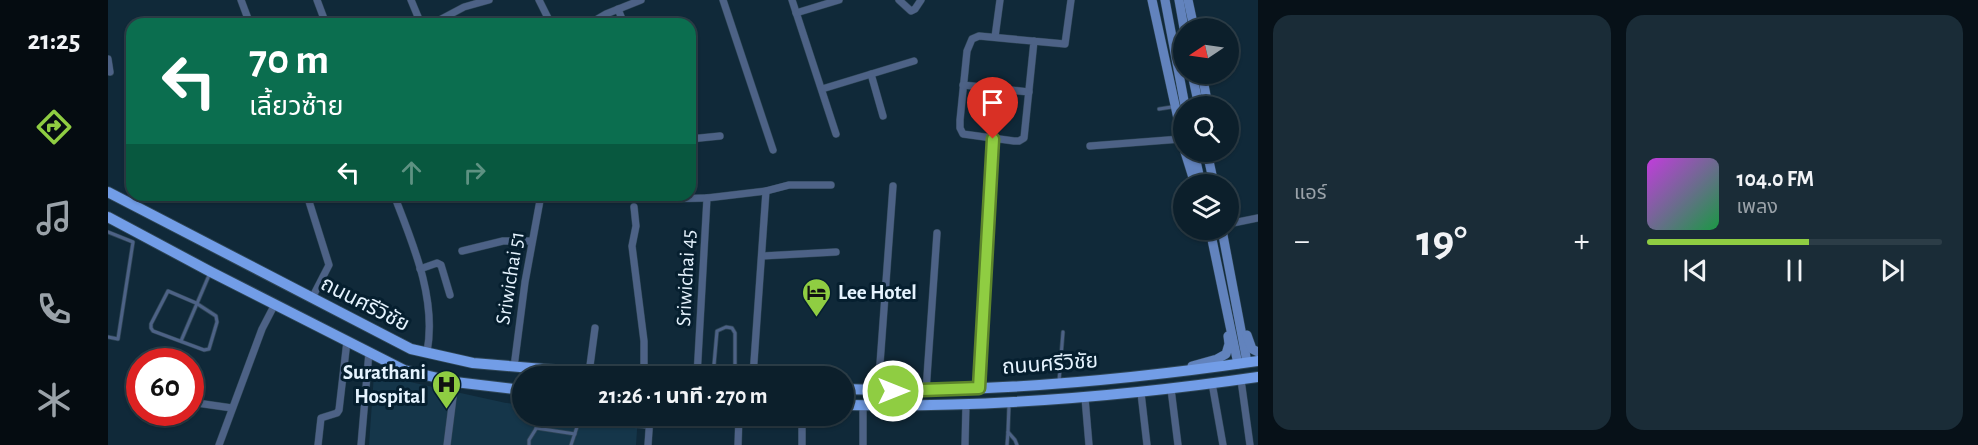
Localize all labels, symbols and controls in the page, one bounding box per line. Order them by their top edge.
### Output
north arrow [1173,18,1239,84]
map controls [1173,18,1239,240]
text: 21:25 [27,27,81,54]
text: 70 m [249,39,329,81]
icon: left [150,42,228,120]
pin [967,77,1018,139]
icon: arrive [976,86,1009,119]
text: เลี้ยวซ้าย [249,93,343,120]
button: search [1173,96,1239,162]
icon: directions [33,106,75,148]
icon: left [332,156,365,189]
icon: ahead [395,156,428,189]
icon: right [458,156,491,189]
text: 104.0 FM [1737,168,1814,190]
button: layers [1173,174,1239,240]
text: แอร์ [1294,183,1326,203]
icon: music [33,197,75,239]
text: เพลง [1737,197,1778,217]
text: 19° [1416,219,1467,264]
text: − [1294,225,1310,258]
text: + [1574,225,1590,258]
street label: Sriwichai 45 [673,229,699,327]
street label: Sriwichai 51 [492,230,528,326]
icon: previous [1679,254,1712,287]
icon: pause [1778,254,1811,287]
icon: next [1876,254,1909,287]
street label: ถนนศรีวิชัย [317,272,413,335]
hotel icon: Lee Hotel [801,276,833,318]
place label: Lee Hotel [838,282,917,303]
icon: phone [33,288,75,330]
speed limit sign: 60 [126,348,204,426]
street label: ถนนศรีวิชัย [1001,349,1099,378]
position arrow [861,359,925,423]
place label: Surathani Hospital [343,362,426,407]
hospital icon: Surathani Hospital [431,368,463,410]
icon: climate [33,379,75,421]
text: 21:26 · 1 นาที · 270 m [598,385,768,407]

